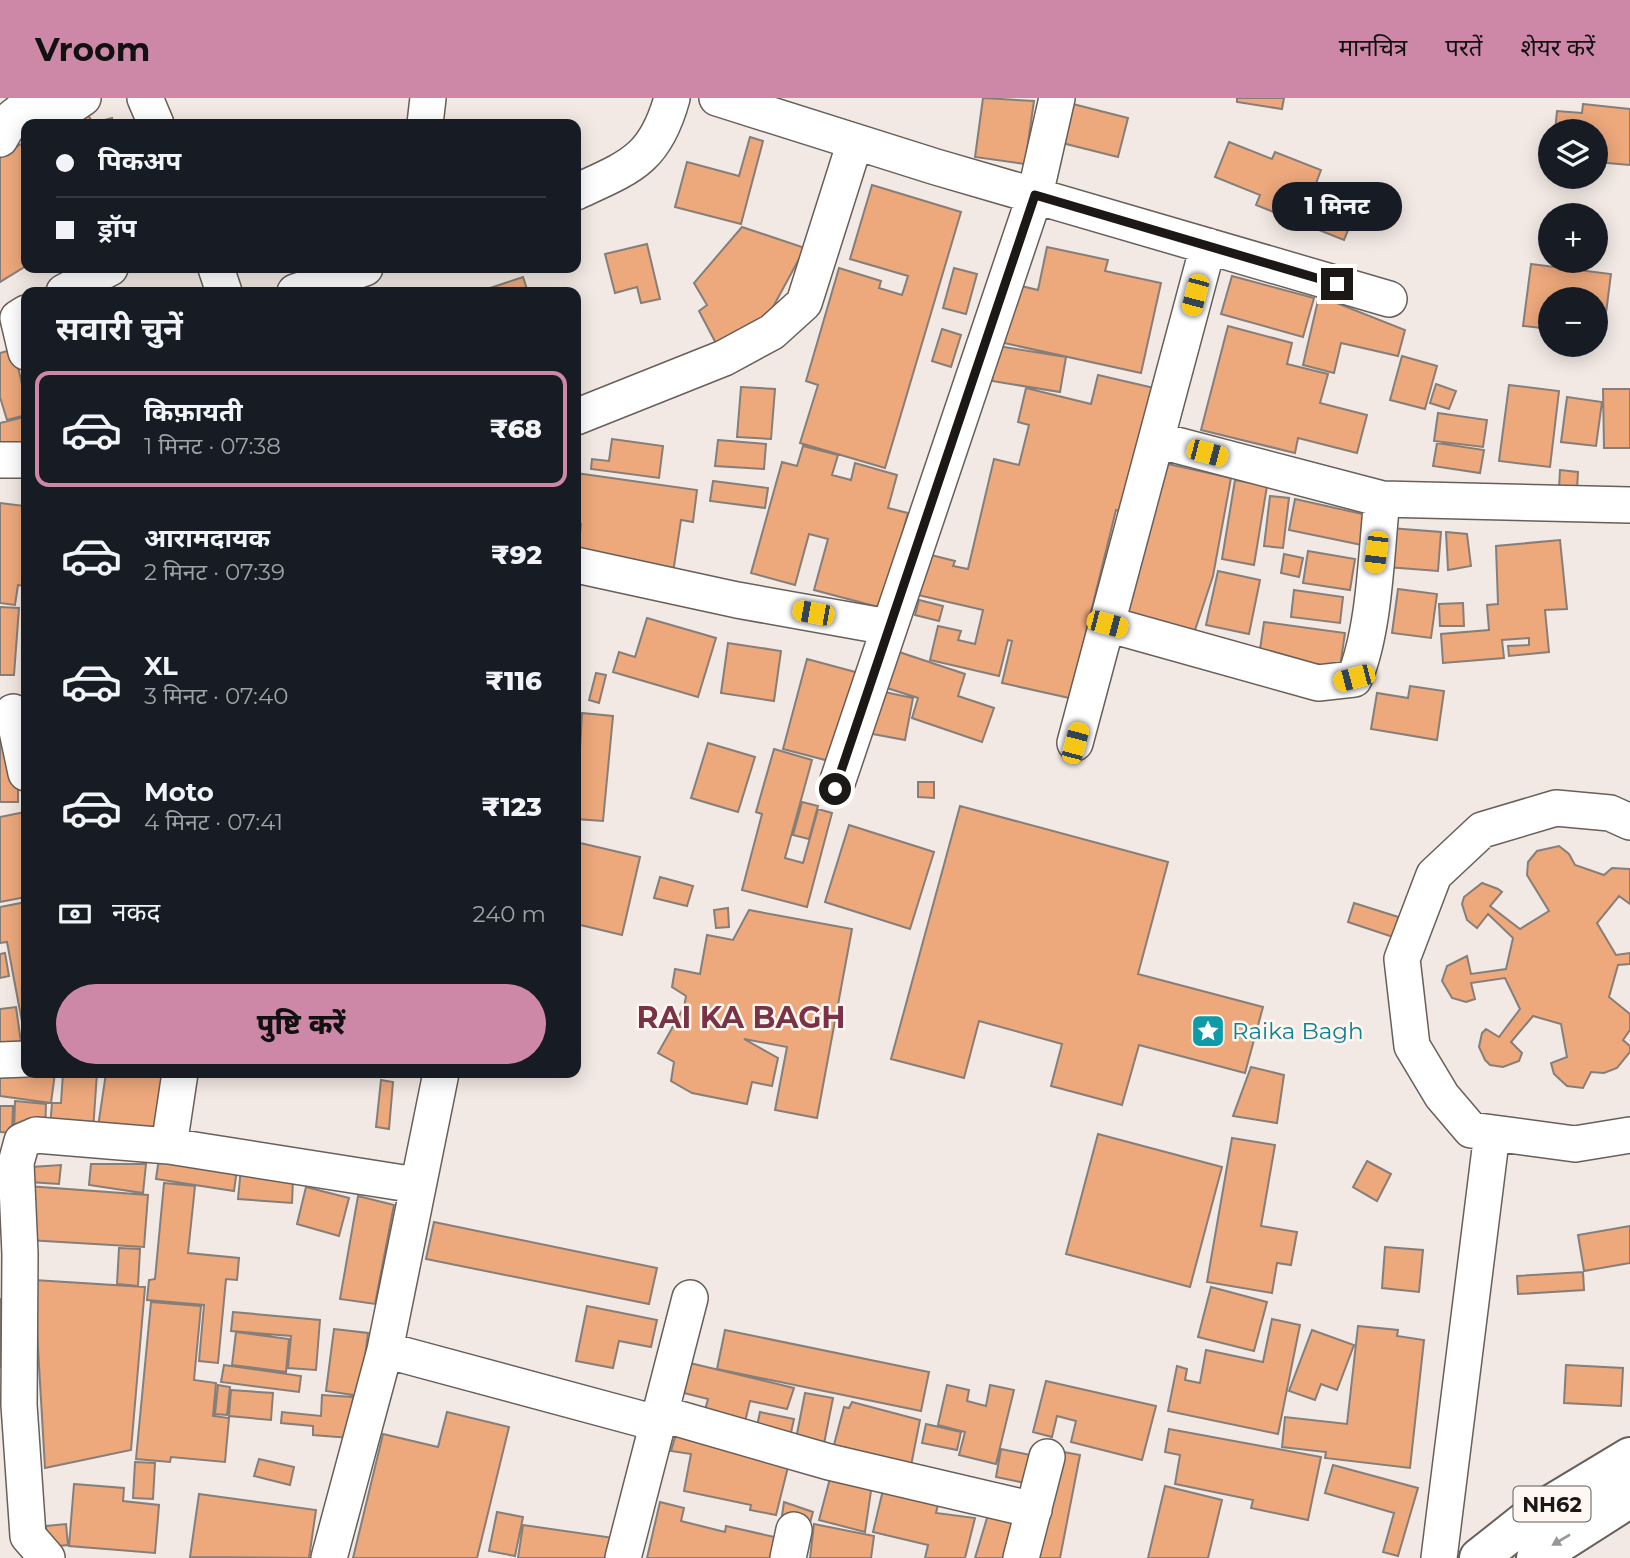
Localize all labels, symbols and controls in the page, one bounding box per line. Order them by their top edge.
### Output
text: Vroom [35,29,150,69]
text: मानचित्र [1339,33,1407,62]
text: परतें [1445,33,1482,62]
text: शेयर करें [1520,33,1595,62]
map controls [1538,119,1608,357]
button: layers [1538,119,1608,189]
text: पिकअप [98,145,181,177]
callout: 1 मिनट [1272,183,1402,232]
text: 1 मिनट [1304,192,1370,220]
button: + [1538,203,1608,273]
text: ड्रॉप [98,212,136,244]
route end [1321,268,1353,300]
car [1180,272,1211,318]
button: − [1538,287,1608,357]
text: सवारी चुनें [56,309,183,348]
text: किफ़ायती [144,396,243,428]
icon: car [60,398,123,461]
text: ₹68 [489,413,542,445]
text: 1 मिनट · 07:38 [144,432,281,460]
car [1184,437,1231,469]
text: आरामदायक [144,522,270,554]
icon: car [60,524,123,587]
car [1364,530,1389,574]
text: ₹92 [491,539,542,571]
text: 2 मिनट · 07:39 [144,558,285,586]
car [791,599,836,627]
car [1084,608,1131,640]
icon: car [60,650,123,713]
text: XL [144,650,178,682]
car [1331,662,1378,694]
text: ₹116 [485,665,542,697]
text: 3 मिनट · 07:40 [144,682,288,710]
car [1060,720,1091,766]
route start [819,773,851,805]
icon: car [60,776,123,839]
text: Moto [144,776,214,808]
text: ₹123 [481,791,542,823]
text: 4 मिनट · 07:41 [144,808,283,836]
icon: cash [56,895,94,933]
text: नकद [112,896,160,928]
text: 240 m [473,900,546,928]
button: पुष्टि करें [56,984,546,1064]
district label: RAI KA BAGH [636,999,846,1036]
place icon: Raika Bagh [1189,1012,1227,1050]
place label: Raika Bagh [1232,1017,1364,1045]
road number: NH62 [1514,1486,1590,1522]
one-way arrow [1552,1534,1571,1546]

